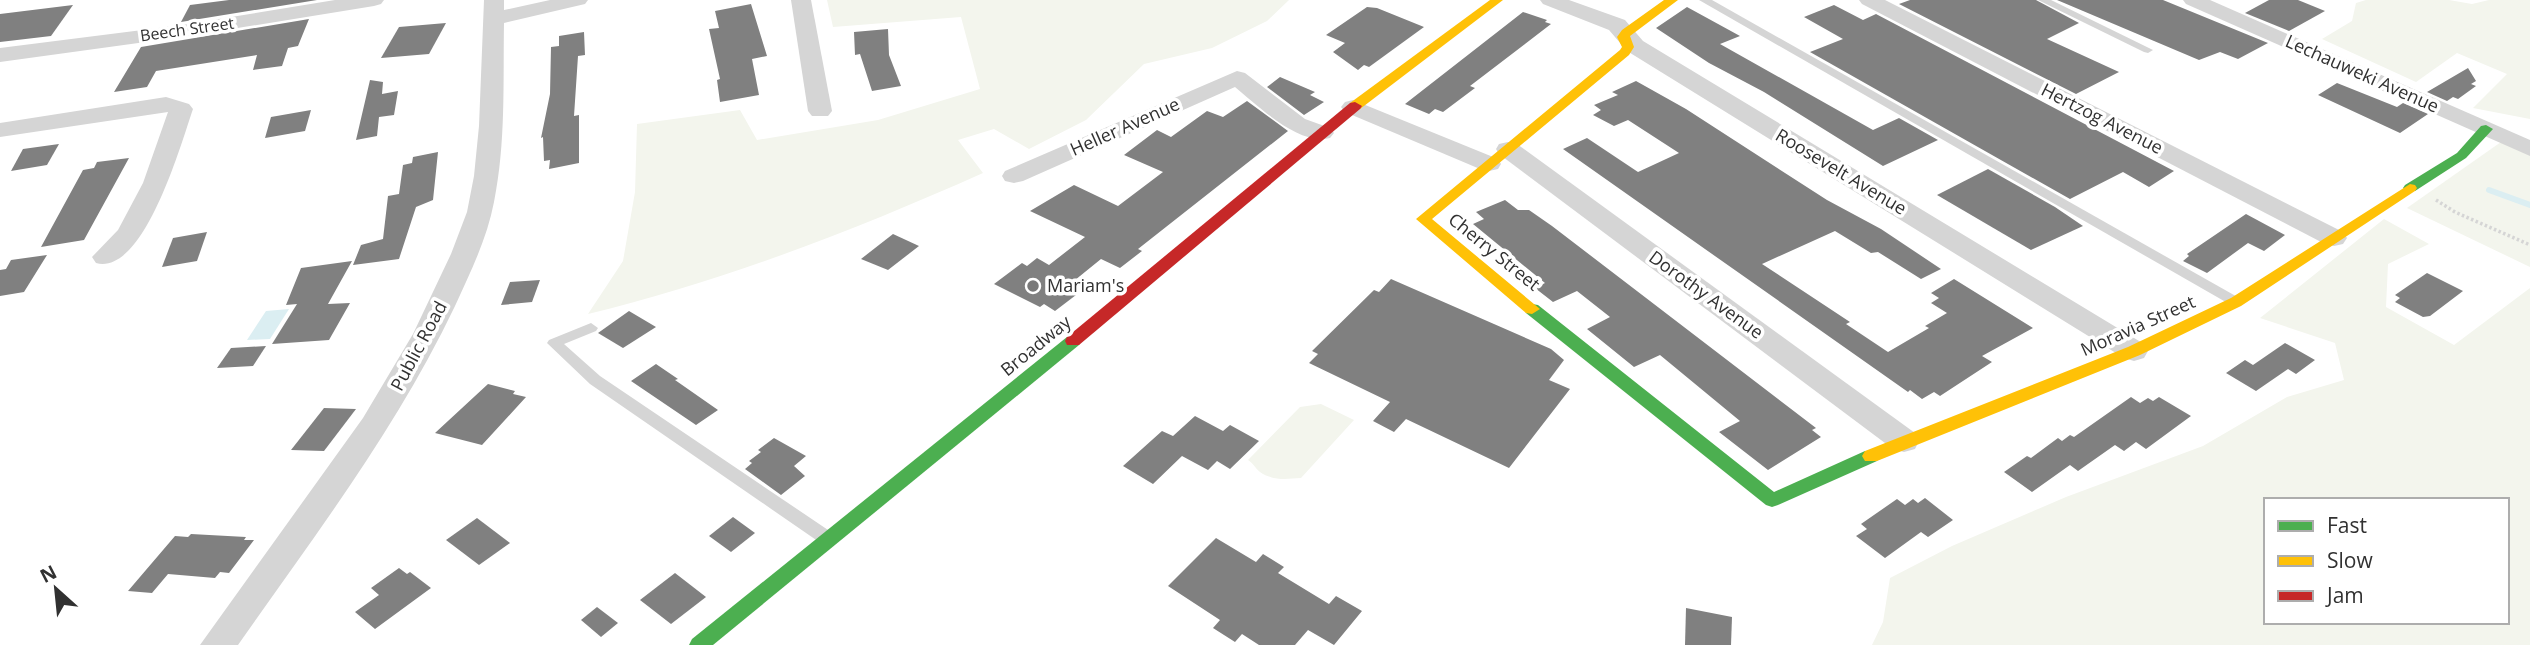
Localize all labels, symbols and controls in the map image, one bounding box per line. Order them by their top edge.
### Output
street label: Beech Street [139,11,236,46]
street label: Lechauweki Avenue [2282,28,2443,118]
street label: Hertzog Avenue [2038,77,2167,159]
street label: Heller Avenue [1066,91,1183,161]
street label: Roosevelt Avenue [1772,123,1911,220]
street label: Cherry Street [1444,207,1545,296]
street label: Dorothy Avenue [1645,245,1769,344]
place label: Mariam's [1047,273,1124,297]
marker: Mariam's [1025,278,1041,294]
street label: Moravia Street [2077,289,2199,361]
street label: Public Road [384,297,452,395]
street label: Broadway [995,309,1076,381]
legend [2264,498,2509,624]
text: Fast [2327,511,2367,539]
text: Slow [2327,546,2373,574]
north arrow [21,554,91,624]
text: N [35,559,61,589]
text: Jam [2325,581,2364,609]

